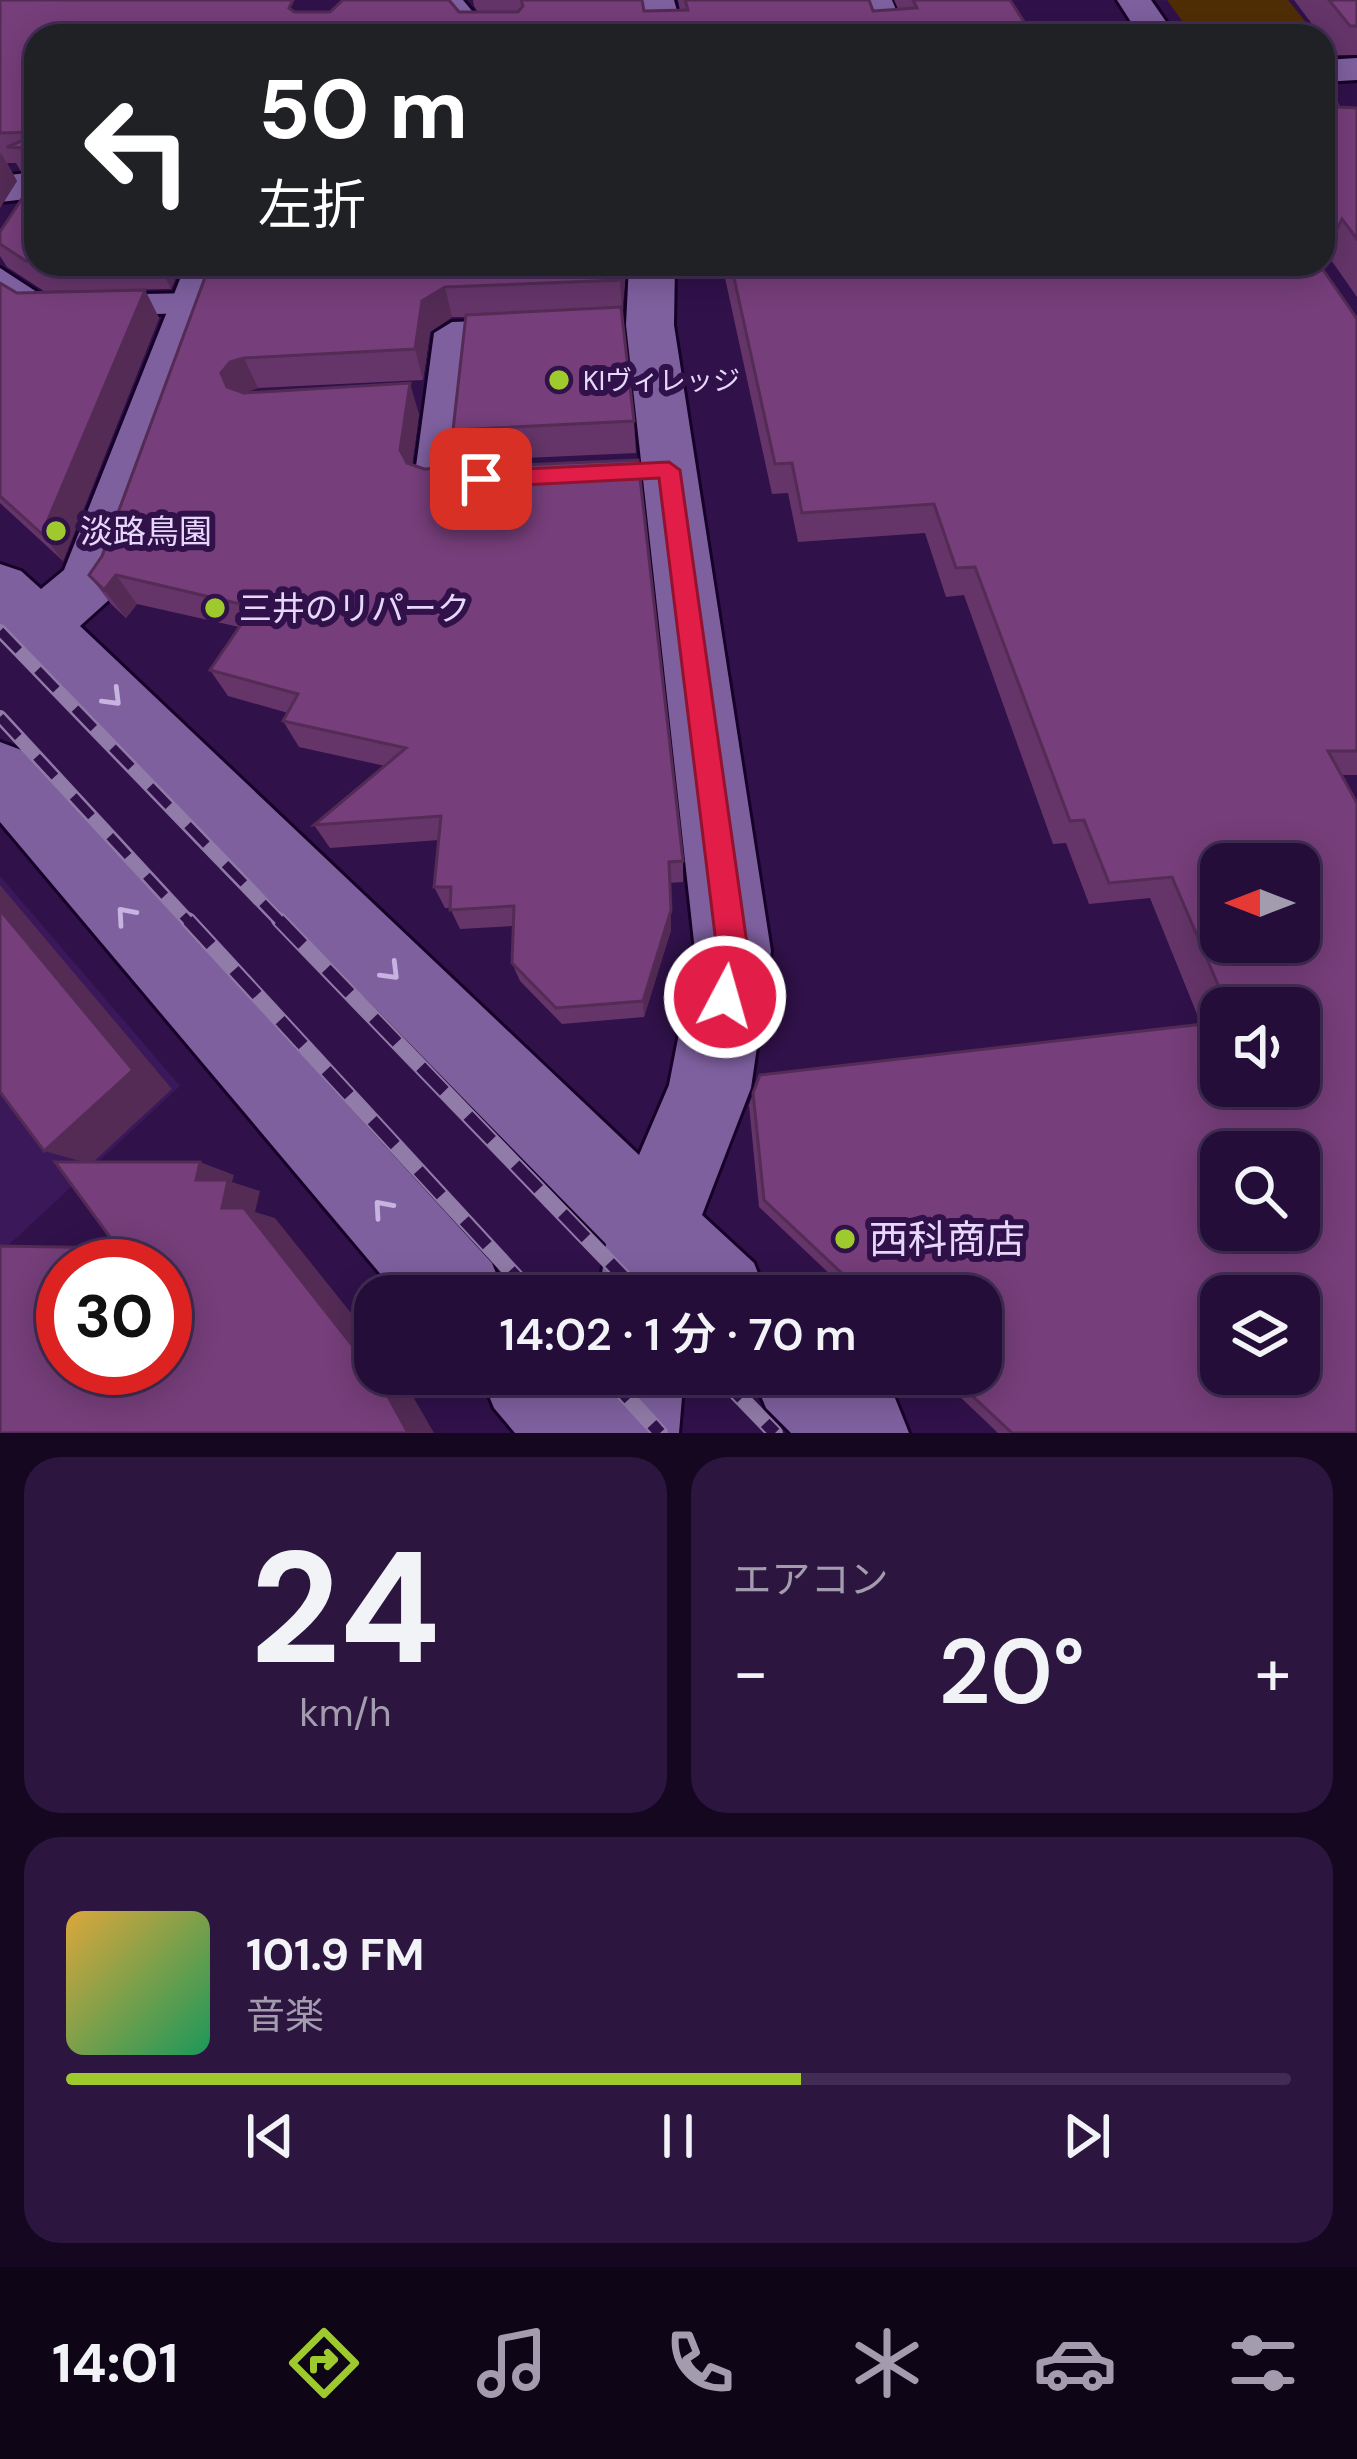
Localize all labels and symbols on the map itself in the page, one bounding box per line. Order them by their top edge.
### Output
place label: KIヴィレッジ [583,363,740,398]
marker: KIヴィレッジ [546,367,572,393]
pin [430,428,532,530]
place label: 淡路鳥園 [80,510,212,553]
marker: 淡路鳥園 [43,518,69,544]
place label: 三井のリパーク [239,587,470,630]
marker: 三井のリパーク [202,595,228,621]
one-way arrow [99,684,121,706]
north arrow [1200,843,1320,963]
one-way arrow [118,907,139,928]
position arrow [662,934,788,1060]
one-way arrow [377,958,399,980]
one-way arrow [375,1200,396,1222]
place label: 西科商店 [869,1214,1025,1265]
marker: 西科商店 [832,1226,858,1252]
speed limit sign: 30 [36,1239,192,1395]

